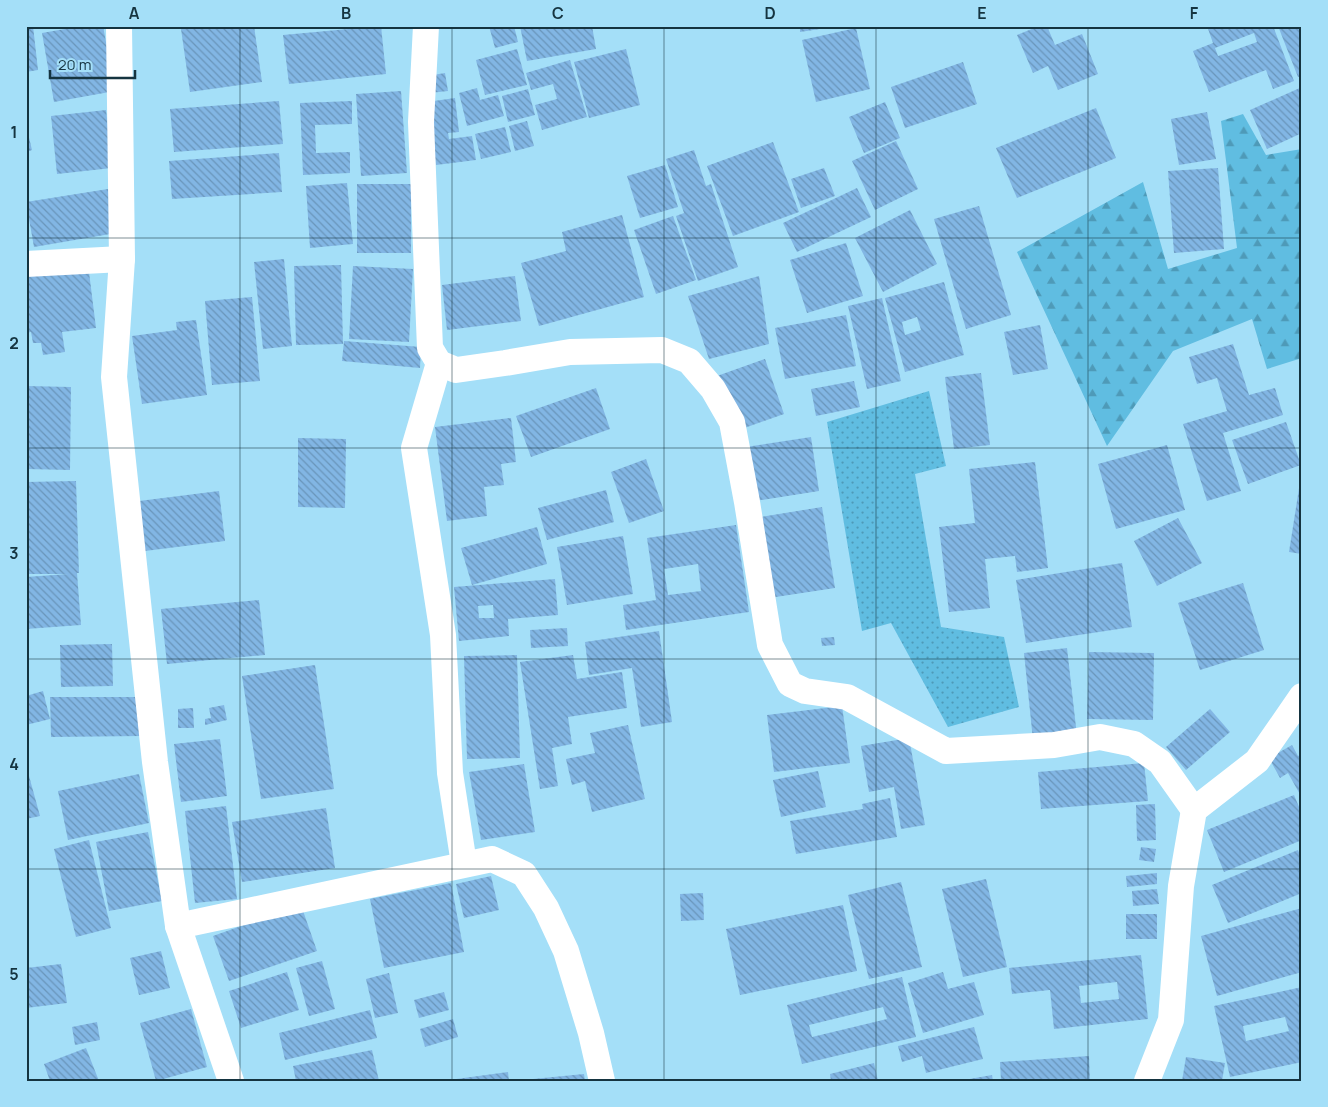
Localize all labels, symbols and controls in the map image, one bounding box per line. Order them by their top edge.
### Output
text: A [129,2,140,24]
text: B [341,2,351,24]
text: C [552,2,564,24]
text: D [764,2,776,24]
text: E [977,2,987,24]
text: F [1190,2,1199,24]
scale bar [50,48,135,80]
text: 20 m [58,54,91,75]
text: 1 [10,121,18,143]
text: 2 [9,332,19,354]
text: 3 [9,542,19,564]
text: 4 [9,753,19,775]
text: 5 [9,963,19,985]

